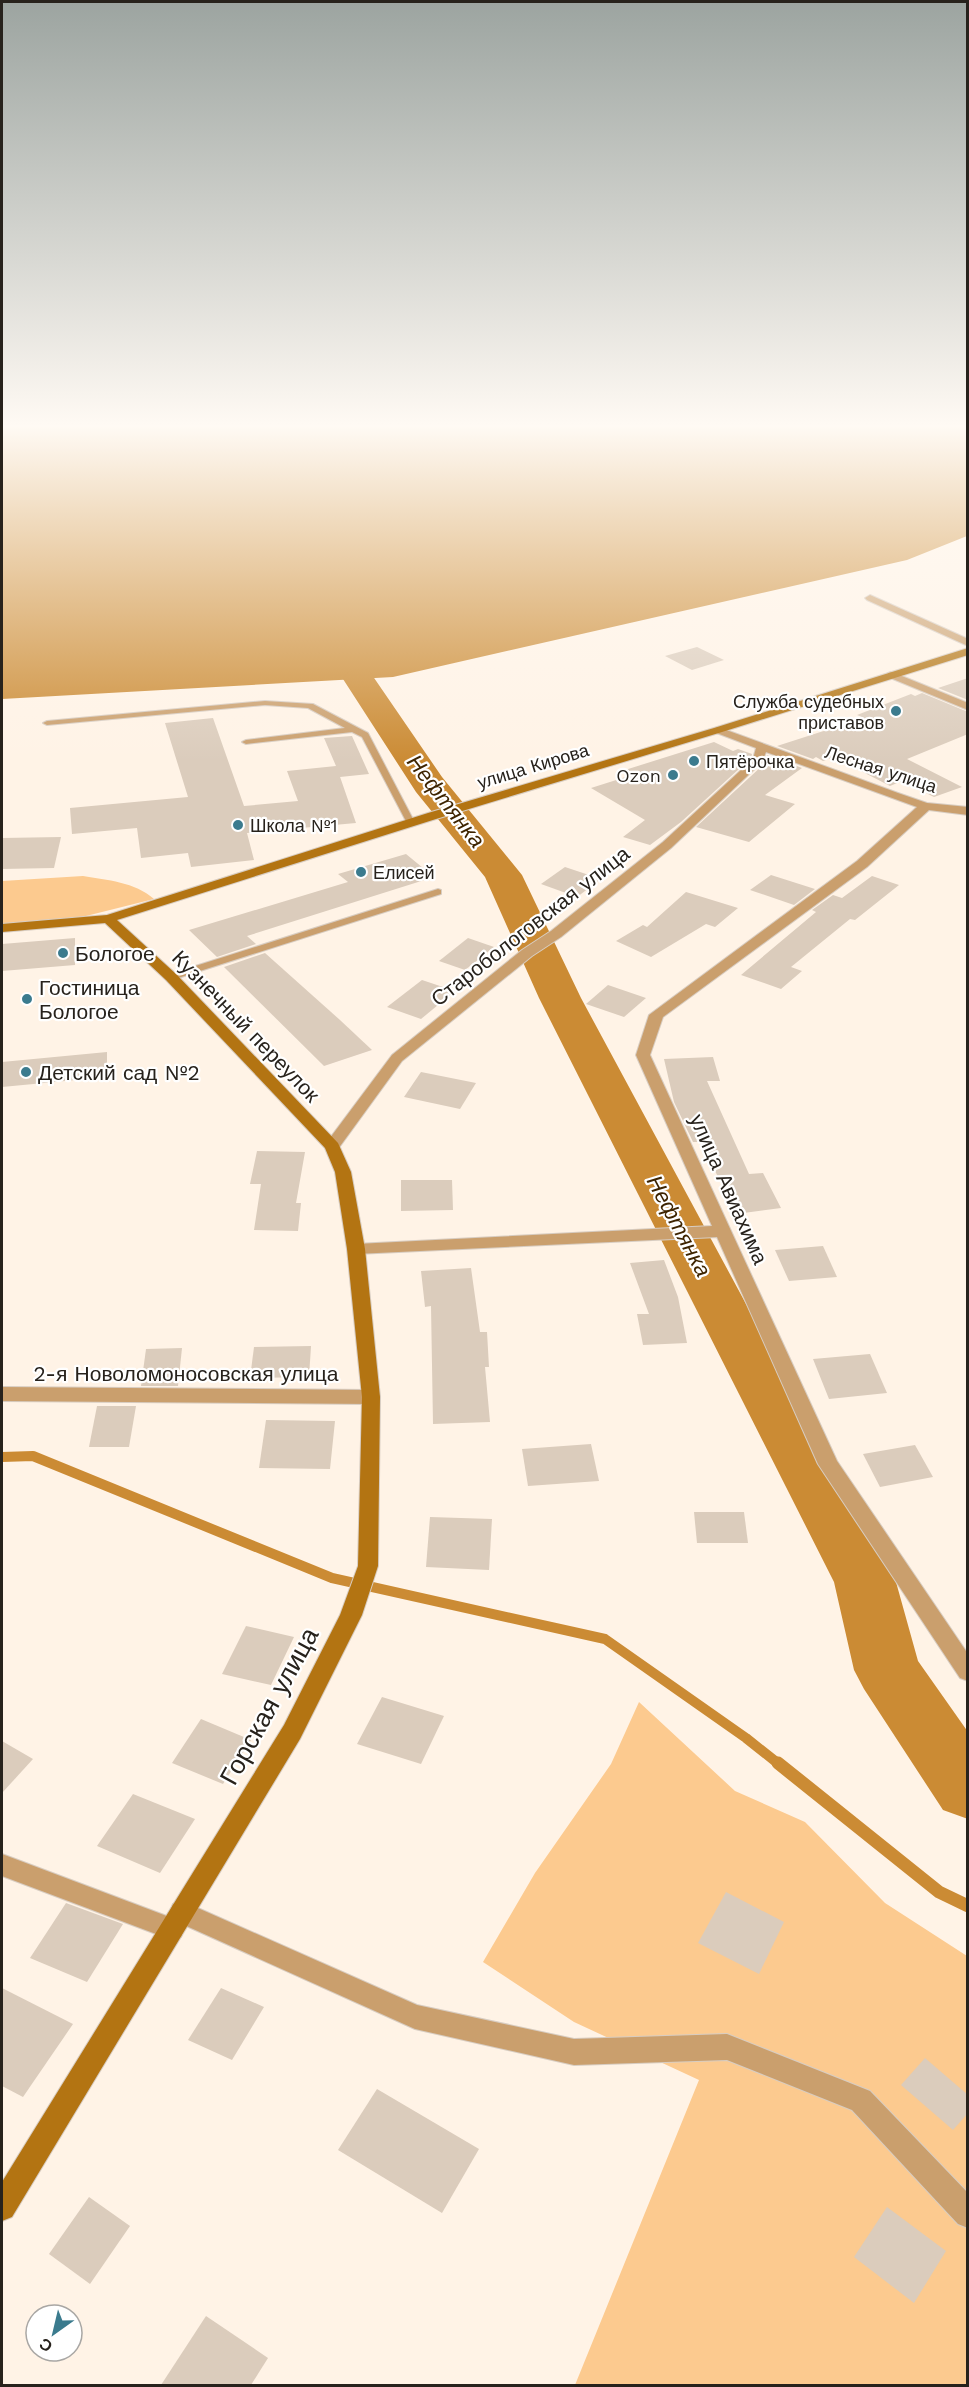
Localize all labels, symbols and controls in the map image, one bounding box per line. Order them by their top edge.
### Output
place label: Служба судебных приставов [733,691,884,733]
marker: Служба судебных приставов [889,704,903,718]
street label: улица Кирова [475,739,592,793]
street label: Лесная улица [823,741,940,797]
water label: Нефтянка [402,750,490,852]
place label: Пятёрочка [706,751,795,772]
marker: Пятёрочка [687,754,701,768]
place label: Ozon [616,765,661,786]
marker: Ozon [666,768,680,782]
place label: Школа №1 [250,815,338,836]
marker: Школа №1 [231,818,245,832]
street label: Старобологовская улица [426,841,634,1011]
place label: Елисей [373,862,435,883]
marker: Елисей [354,865,368,879]
place label: Бологое [75,941,155,966]
street label: Кузнечный переулок [167,945,325,1108]
marker: Бологое [56,946,70,960]
place label: Гостиница Бологое [39,975,140,1024]
marker: Гостиница Бологое [20,992,34,1006]
place label: Детский сад №2 [38,1060,200,1085]
marker: Детский сад №2 [19,1065,33,1079]
street label: улица Авиахима [685,1110,773,1268]
water label: Нефтянка [642,1171,716,1281]
street label: 2-я Новоломоносовская улица [33,1361,339,1386]
street label: Горская улица [213,1622,325,1790]
north arrow [24,2303,84,2363]
text: С [35,2334,56,2356]

